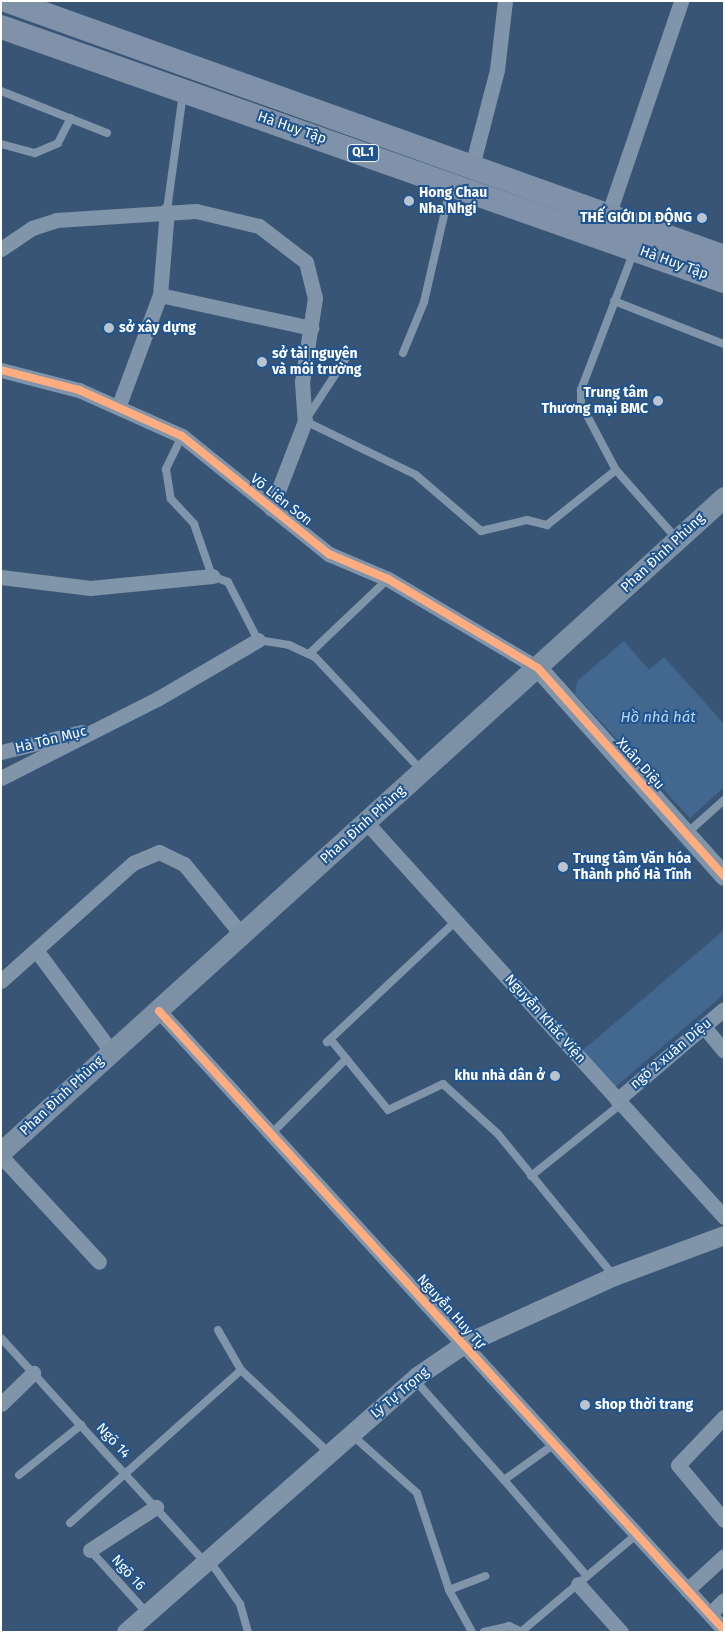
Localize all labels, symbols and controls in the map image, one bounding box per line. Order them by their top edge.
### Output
street label: Hà Huy Tập [255,108,329,148]
road number: QL.1 [347,144,379,162]
place label: Hong Chau Nha Nhgi [419,185,487,218]
marker: Hong Chau Nha Nhgi [403,195,415,207]
place label: THẾ GIỚI DI ĐỘNG [580,210,692,226]
marker: THẾ GIỚI DI ĐỘNG [696,212,708,224]
street label: Hà Huy Tập [637,243,711,283]
place label: sở xây dựng [119,320,196,336]
marker: sở xây dựng [103,322,115,334]
place label: sở tài nguyên và môi trường [272,346,361,378]
marker: sở tài nguyên và môi trường [256,356,268,368]
place label: Trung tâm Thương mại BMC [541,385,648,418]
marker: Trung tâm Thương mại BMC [652,395,664,407]
street label: Võ Liên Sơn [247,471,315,529]
street label: Phan Đình Phùng [618,510,708,596]
water label: Hồ nhà hát [620,709,696,727]
street label: Hà Tôn Mục [13,723,89,757]
street label: Xuân Diệu [612,735,668,793]
street label: Phan Đình Phùng [317,782,409,868]
place label: Trung tâm Văn hóa Thành phố Hà Tĩnh [573,851,692,884]
marker: Trung tâm Văn hóa Thành phố Hà Tĩnh [557,861,569,873]
street label: Nguyễn Khắc Viện [501,971,589,1067]
street label: ngõ 2 xuân Diệu [627,1015,715,1093]
street label: Phan Đình Phùng [17,1053,107,1139]
place label: khu nhà dân ở [455,1068,545,1084]
marker: khu nhà dân ở [549,1070,561,1082]
street label: Nguyễn Huy Tự [413,1271,489,1353]
street label: Lý Tự Trọng [367,1364,433,1422]
place label: shop thời trang [595,1397,693,1413]
marker: shop thời trang [579,1399,591,1411]
street label: Ngõ 14 [93,1420,133,1462]
street label: Ngõ 16 [108,1552,148,1594]

